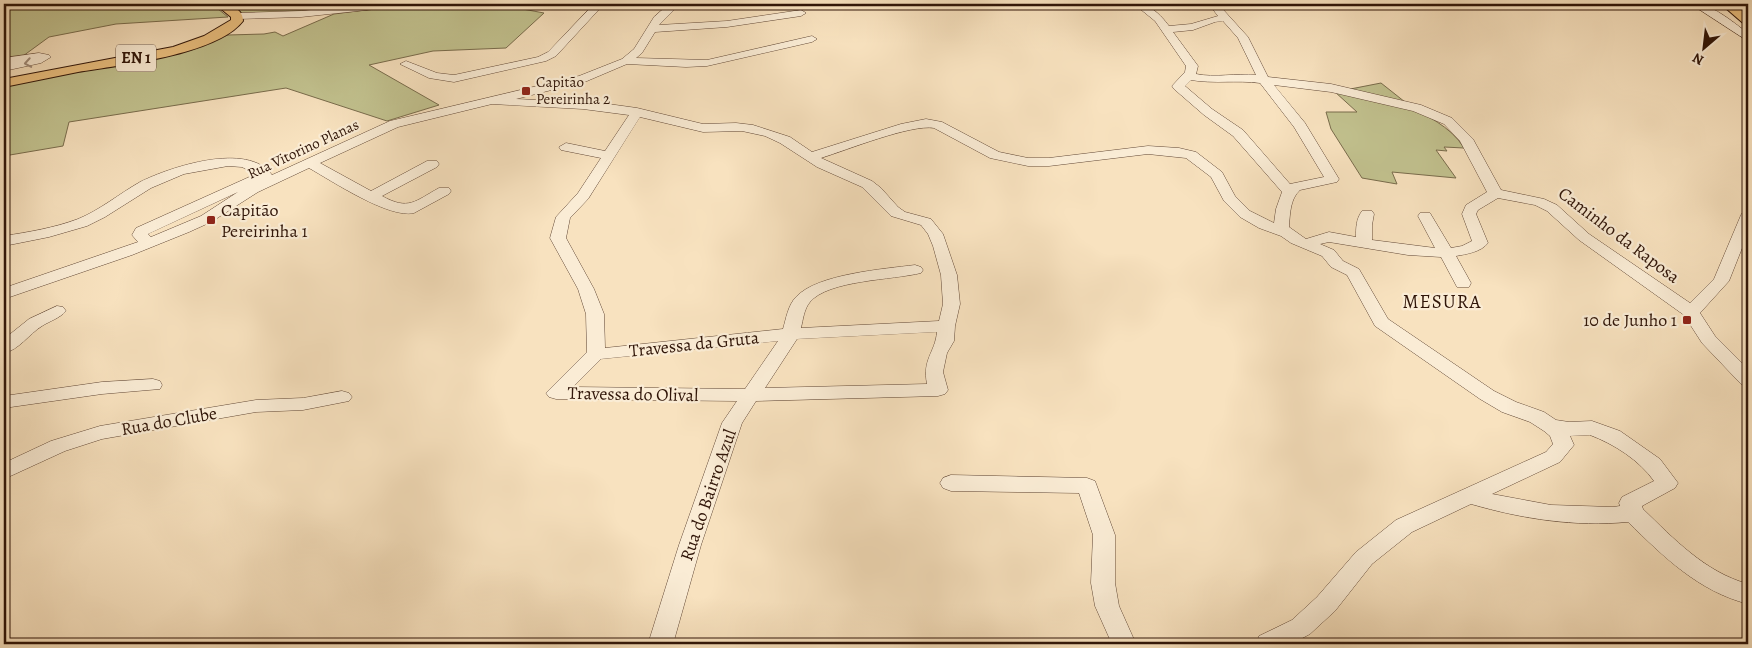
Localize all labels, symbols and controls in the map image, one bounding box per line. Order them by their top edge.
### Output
north arrow [1680,22,1730,72]
road number: EN 1 [116,44,156,72]
text: N [1689,48,1707,70]
one-way arrow [24,58,32,68]
place label: Capitão Pereirinha 2 [536,72,610,109]
marker: Capitão Pereirinha 2 [520,85,532,97]
street label: Rua Vitorino Planas [244,114,362,184]
street label: Caminho da Raposa [1553,181,1685,289]
place label: Capitão Pereirinha 1 [221,198,308,243]
marker: Capitão Pereirinha 1 [205,214,217,226]
district label: MESURA [1402,289,1482,315]
place label: 10 de Junho 1 [1583,308,1677,332]
marker: 10 de Junho 1 [1681,314,1693,326]
street label: Travessa da Gruta [628,325,761,363]
street label: Travessa do Olival [567,381,699,407]
street label: Rua do Clube [119,401,219,441]
street label: Rua do Bairro Azul [674,425,742,564]

